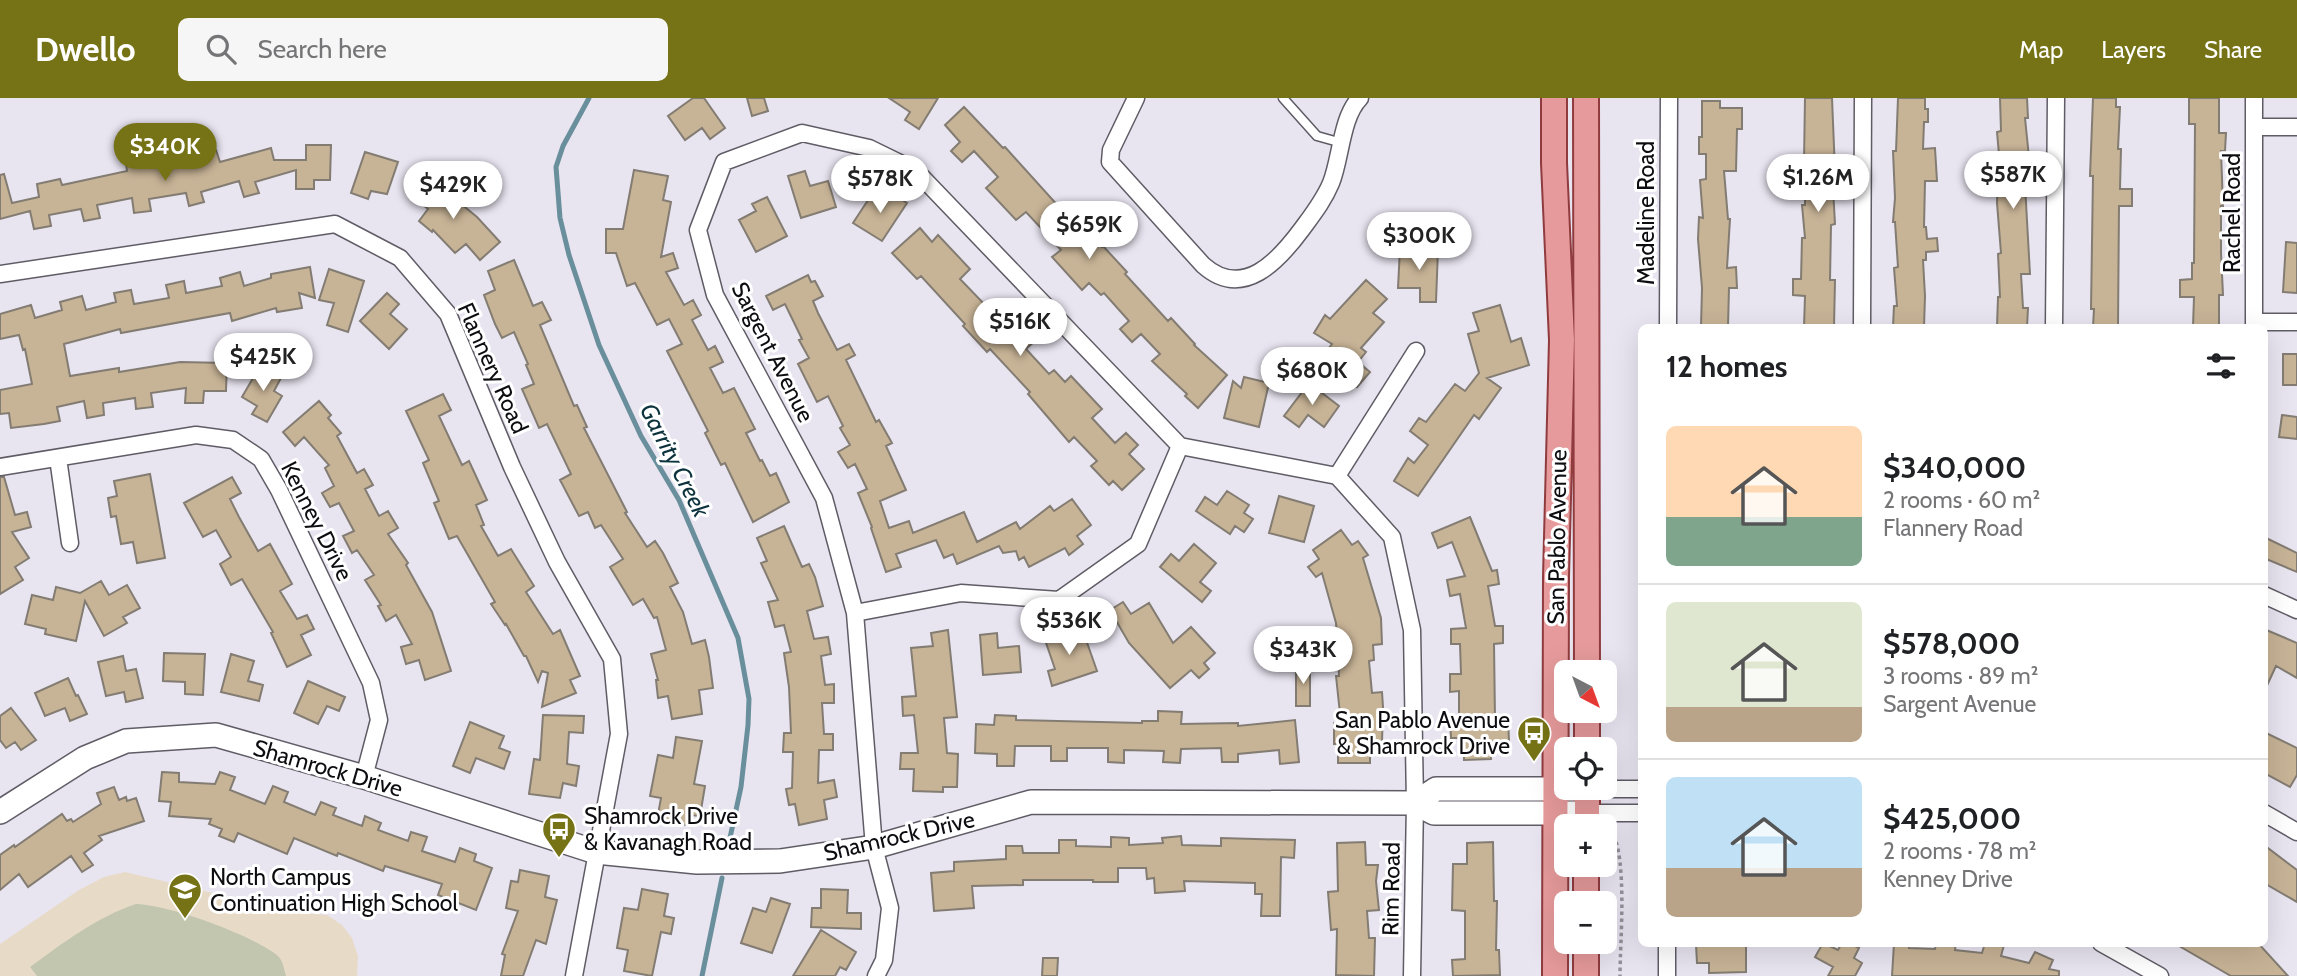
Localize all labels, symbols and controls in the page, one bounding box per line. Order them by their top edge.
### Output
search box [178,18,668,81]
text: Dwello [35,29,136,69]
icon: search [202,30,240,68]
text: Search here [258,33,387,65]
text: Map [2019,35,2063,64]
text: Layers [2101,35,2166,64]
text: Share [2204,35,2262,64]
pin: $340K [116,123,214,183]
text: $340K [130,132,200,160]
street label: Madeline Road [1632,141,1660,285]
pin: $587K [1964,152,2062,211]
street label: Rachel Road [2218,153,2246,273]
pin: $1.26M [1761,155,1875,214]
pin: $578K [831,156,929,215]
text: $587K [1980,160,2046,188]
pin: $429K [404,162,502,221]
text: $1.26M [1782,163,1854,191]
text: $578K [847,164,913,192]
text: $429K [419,170,487,198]
pin: $659K [1040,202,1138,261]
text: $659K [1056,210,1122,238]
pin: $300K [1370,212,1468,272]
text: $300K [1383,221,1455,249]
street label: Sargent Avenue [726,277,820,427]
street label: Flannery Road [452,298,534,438]
pin: $516K [971,299,1069,358]
text: $516K [989,307,1051,335]
pin: $425K [214,334,312,393]
text: $425K [230,342,296,370]
icon: filters [2202,347,2240,385]
pin: $680K [1263,348,1361,407]
text: 12 homes [1666,348,1788,385]
text: $680K [1277,356,1347,384]
water label: Garrity Creek [634,398,716,522]
street label: San Pablo Avenue [1541,449,1573,625]
text: $340,000 [1883,449,2026,486]
icon: home [1722,454,1806,538]
street label: Kenney Drive [275,457,359,585]
text: 2 rooms · 60 m² [1883,486,2040,514]
text: Flannery Road [1883,514,2023,542]
pin: $536K [1020,598,1118,657]
text: $536K [1036,606,1102,634]
text: $578,000 [1883,625,2020,662]
pin: $343K [1254,626,1352,686]
icon: home [1722,630,1806,714]
text: $343K [1270,635,1336,663]
north arrow [1554,660,1617,723]
map controls [1554,660,1617,954]
text: 3 rooms · 89 m² [1883,662,2038,690]
text: Sargent Avenue [1883,690,2036,718]
place label: San Pablo Avenue & Shamrock Drive [1335,706,1510,760]
bus stop icon: San Pablo Avenue & Shamrock Drive [1515,714,1553,763]
street label: Shamrock Drive [250,733,406,803]
button: locate [1554,737,1617,800]
text: $425,000 [1883,800,2021,837]
place label: Shamrock Drive & Kavanagh Road [584,802,752,856]
street label: Shamrock Drive [821,805,977,867]
icon: home [1722,805,1806,889]
bus stop icon: Shamrock Drive & Kavanagh Road [540,810,578,859]
button: + [1554,814,1617,877]
text: 2 rooms · 78 m² [1883,837,2037,865]
street label: Rim Road [1376,842,1406,936]
place label: North Campus Continuation High School [210,863,458,917]
text: Kenney Drive [1883,865,2013,893]
school or university icon: North Campus Continuation High School [166,871,204,920]
button: − [1554,891,1617,954]

